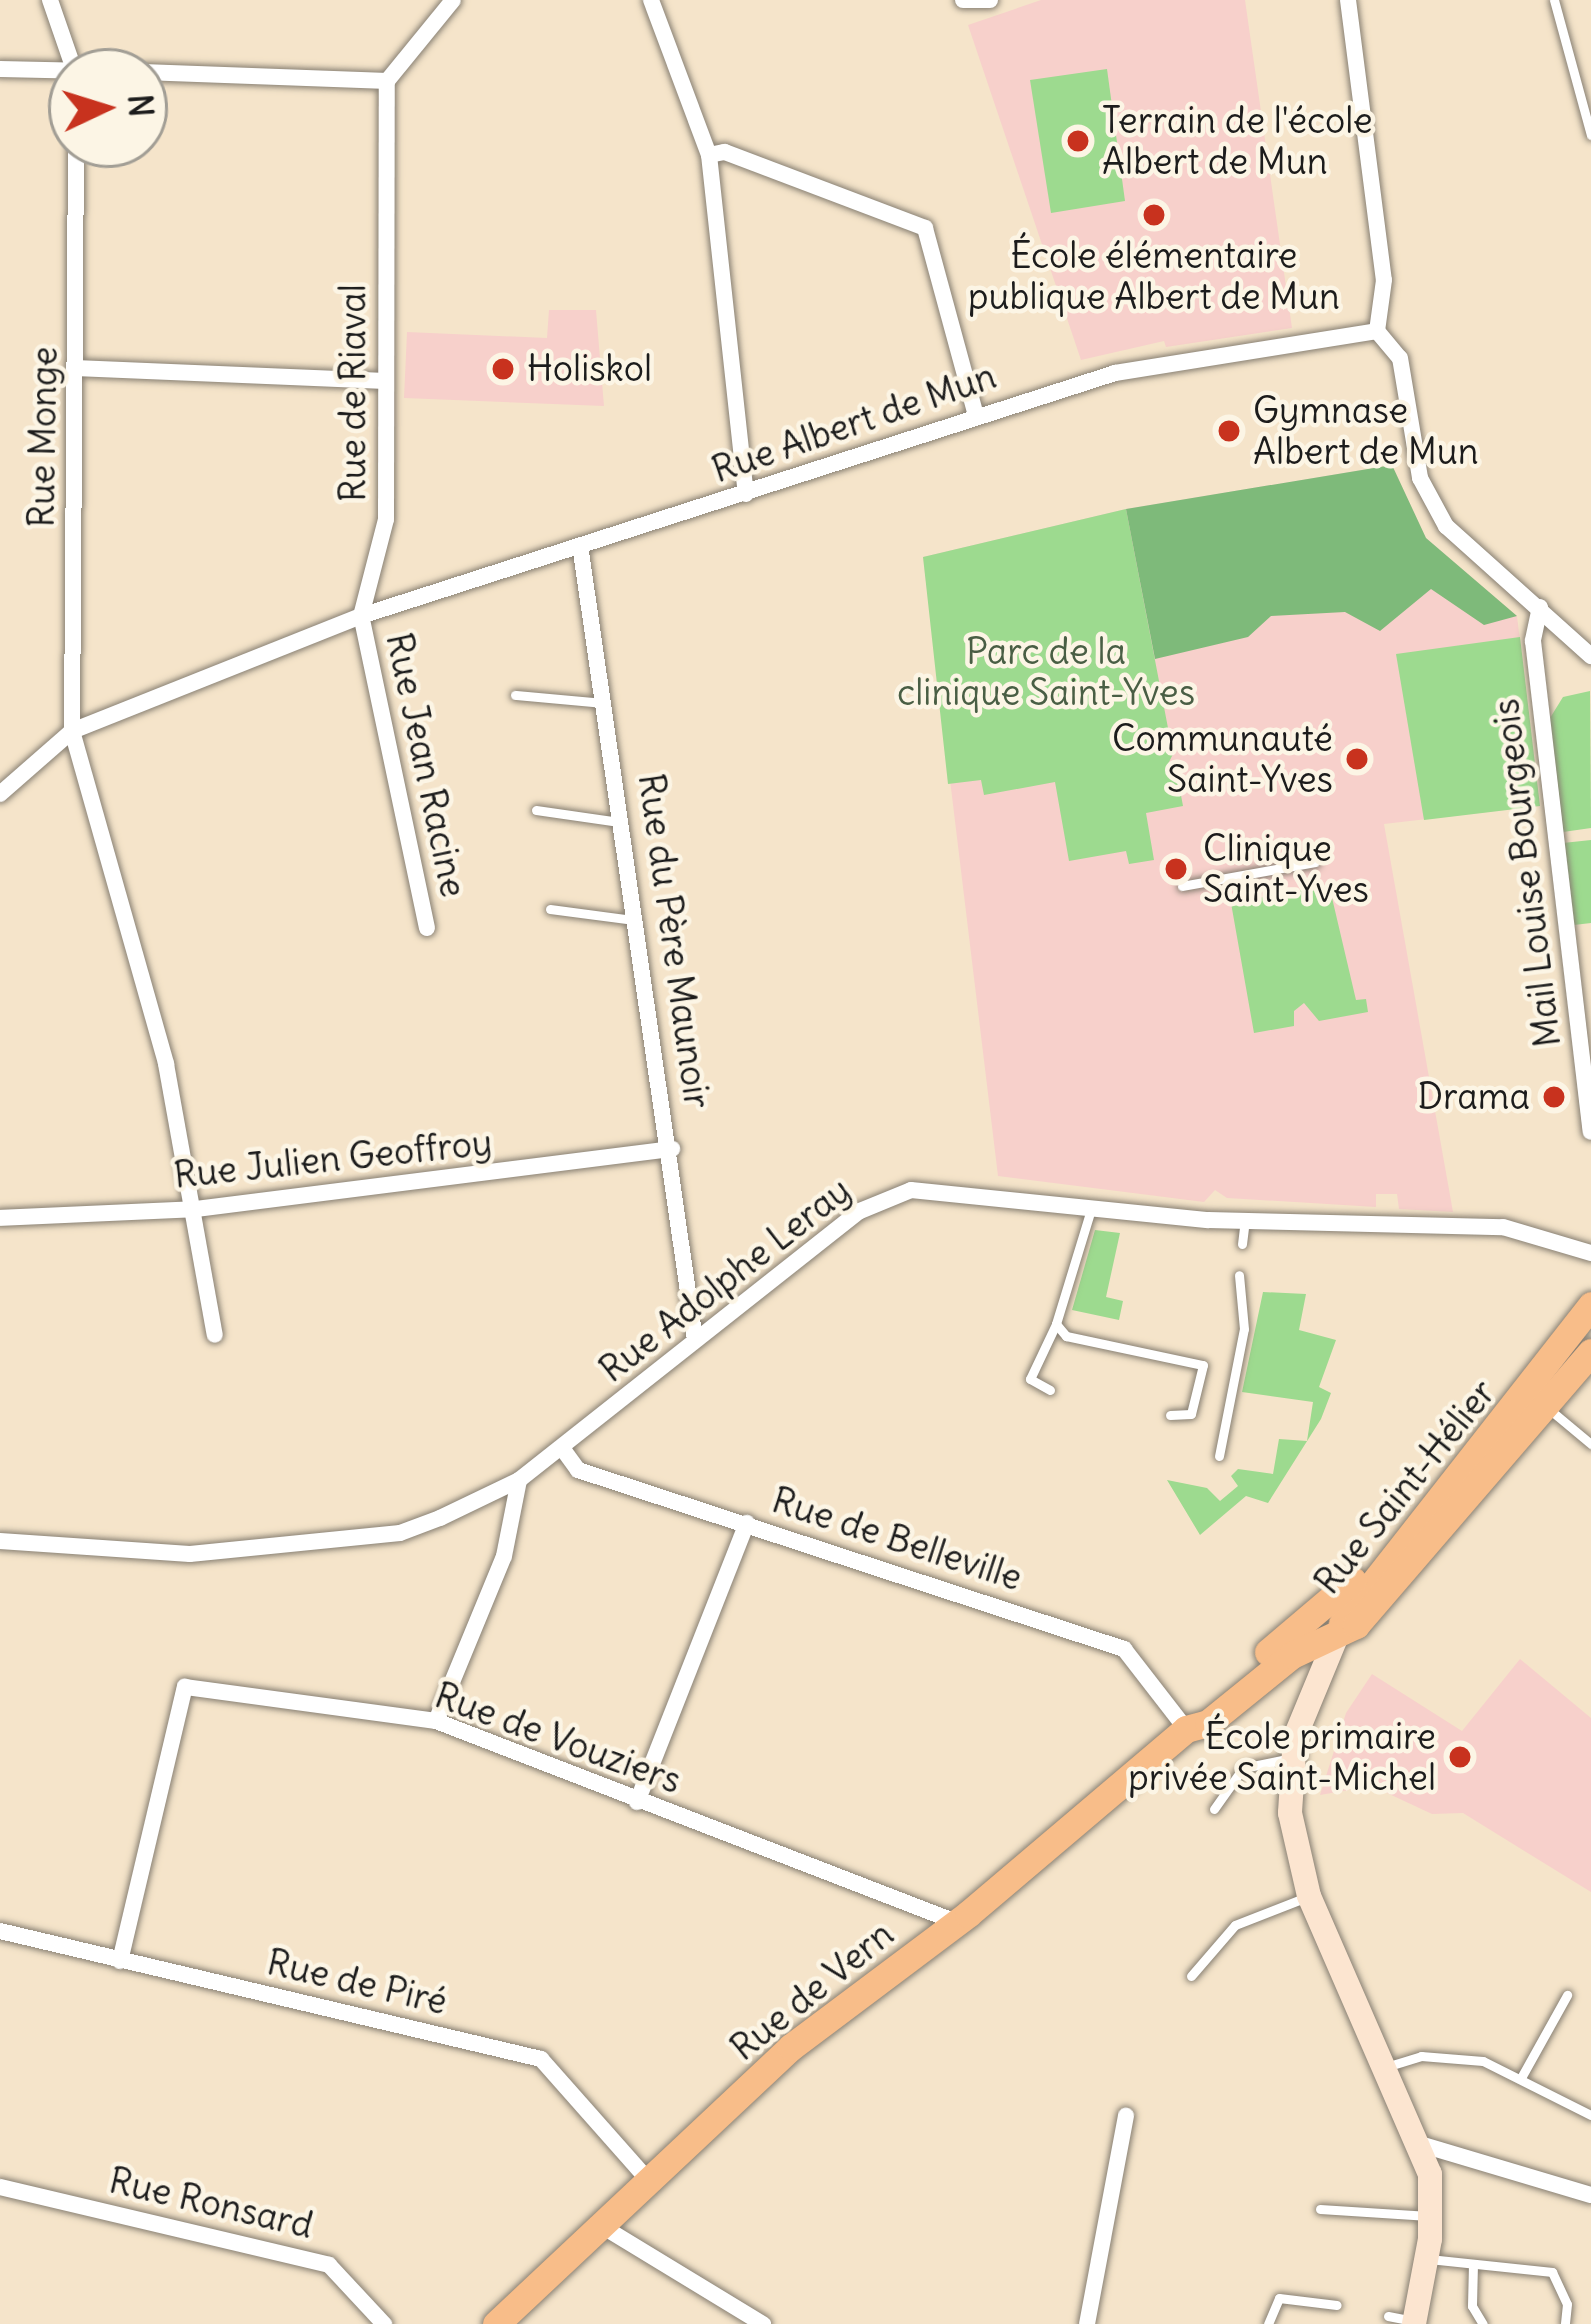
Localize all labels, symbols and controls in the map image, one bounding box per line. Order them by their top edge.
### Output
north arrow [48,48,168,168]
text: N [119,93,163,119]
place label: Terrain de l'école Albert de Mun [1102,98,1373,183]
marker: Terrain de l'école Albert de Mun [1065,128,1091,154]
marker: École élémentaire publique Albert de Mun [1141,202,1167,228]
place label: École élémentaire publique Albert de Mun [968,233,1340,318]
street label: Rue de Riaval [331,284,375,502]
street label: Rue Monge [20,346,66,528]
place label: Holiskol [527,347,652,391]
street label: Rue Albert de Mun [706,354,1002,492]
marker: Holiskol [490,356,516,382]
place label: Gymnase Albert de Mun [1253,388,1479,473]
marker: Gymnase Albert de Mun [1216,418,1242,444]
street label: Rue Jean Racine [377,629,475,901]
park label: Parc de la clinique Saint-Yves [897,629,1195,714]
street label: Mail Louise Bourgeois [1484,697,1570,1049]
place label: Communauté Saint-Yves [1112,716,1333,801]
marker: Communauté Saint-Yves [1344,746,1370,772]
street label: Rue du Père Maunoir [629,771,719,1111]
place label: Clinique Saint-Yves [1203,826,1369,911]
marker: Clinique Saint-Yves [1160,853,1192,885]
place label: Drama [1418,1075,1530,1119]
marker: Drama [1541,1084,1567,1110]
street label: Rue Julien Geoffroy [172,1121,494,1197]
street label: Rue Adolphe Leray [591,1169,859,1391]
street label: Rue Saint-Hélier [1306,1371,1504,1603]
street label: Rue de Belleville [767,1478,1027,1600]
street label: Rue de Vouziers [429,1673,687,1803]
place label: École primaire privée Saint-Michel [1128,1714,1436,1799]
marker: École primaire privée Saint-Michel [1447,1744,1473,1770]
street label: Rue de Vern [722,1912,902,2070]
street label: Rue de Piré [263,1940,451,2024]
street label: Rue Ronsard [105,2159,317,2247]

